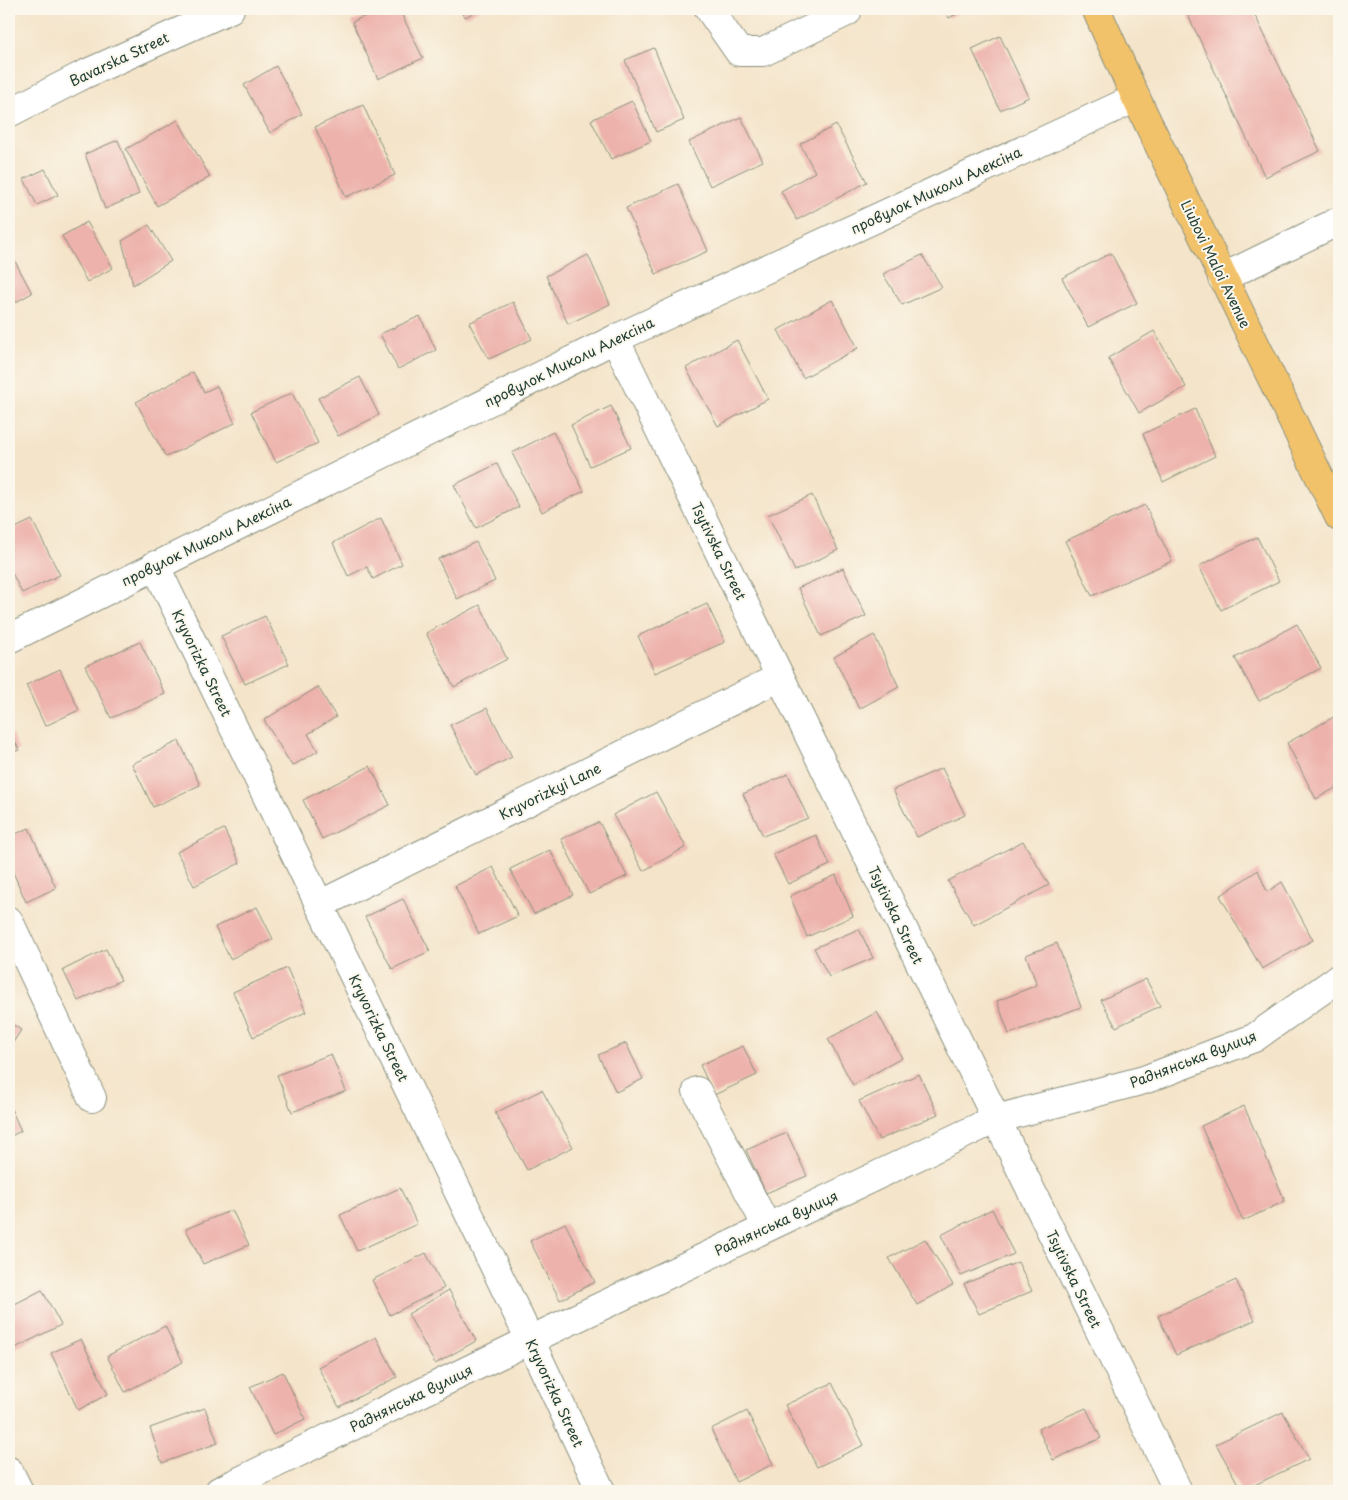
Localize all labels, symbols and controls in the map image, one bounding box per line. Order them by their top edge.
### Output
street label: Bavarska Street [66,27,172,91]
street label: провулок Миколи Алексіна [847,141,1025,239]
street label: Liubovi Maloi Avenue [1176,196,1256,332]
street label: провулок Миколи Алексіна [481,312,658,412]
street label: провулок Миколи Алексіна [118,491,295,591]
street label: Tsytivska Street [686,498,752,604]
street label: Kryvorizka Street [167,606,237,720]
street label: Kryvorizkyi Lane [496,757,605,825]
street label: Tsytivska Street [863,862,929,968]
street label: Kryvorizka Street [344,971,414,1085]
street label: Раднянська вулиця [1127,1025,1259,1093]
street label: Раднянська вулиця [711,1185,841,1261]
street label: Tsytivska Street [1041,1226,1107,1332]
street label: Kryvorizka Street [521,1336,589,1451]
street label: Раднянська вулиця [346,1359,476,1437]

